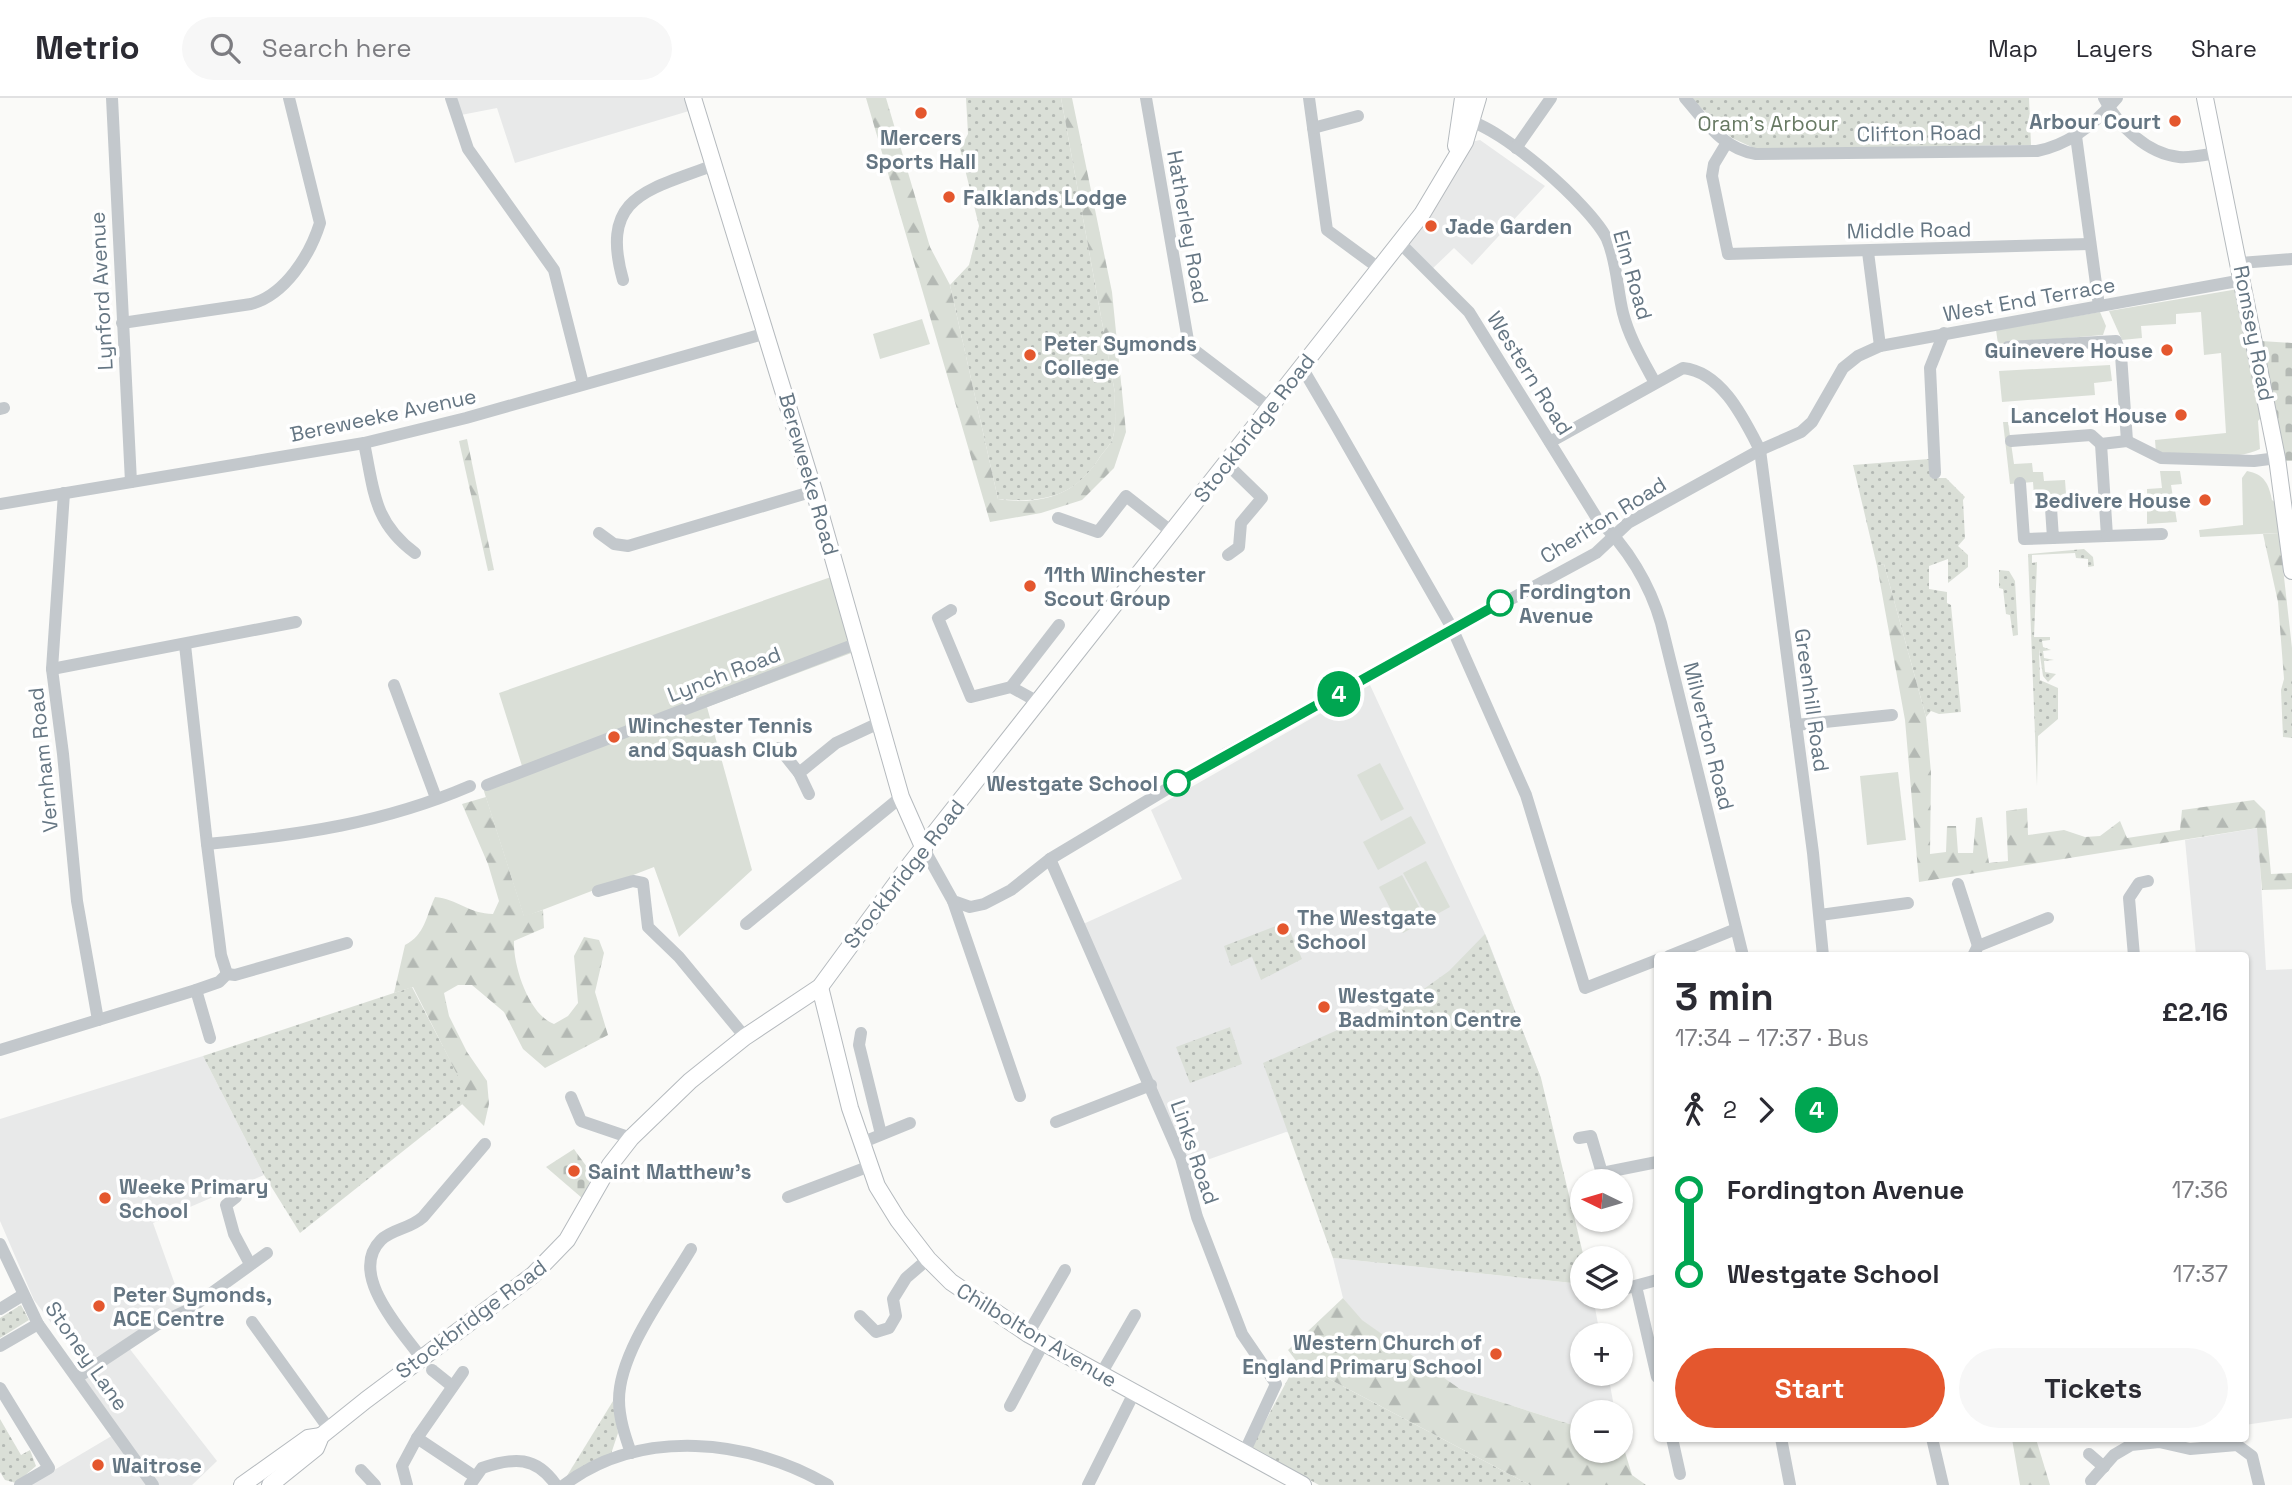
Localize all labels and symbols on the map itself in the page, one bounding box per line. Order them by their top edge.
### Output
marker: Mercers Sports Hall [913,105,929,121]
place label: Arbour Court [2029,108,2161,135]
park label: Oram's Arbour [1698,110,1839,137]
marker: Arbour Court [2167,113,2183,129]
street label: Clifton Road [1856,118,1982,148]
place label: Mercers Sports Hall [866,124,976,175]
street label: Hatherley Road [1161,148,1215,306]
place label: Falklands Lodge [963,184,1127,211]
marker: Falklands Lodge [941,189,957,205]
street label: Lynford Avenue [83,211,119,371]
place label: Jade Garden [1445,213,1572,240]
street label: Middle Road [1846,215,1972,245]
marker: Jade Garden [1423,218,1439,234]
street label: Elm Road [1607,227,1659,323]
street label: Romsey Road [2228,263,2280,403]
street label: West End Terrace [1941,271,2117,327]
street label: Western Road [1481,306,1579,440]
place label: Peter Symonds College [1044,330,1197,381]
place label: Guinevere House [1984,337,2153,364]
marker: Guinevere House [2159,342,2175,358]
marker: Peter Symonds College [1022,347,1038,363]
street label: Stockbridge Road [1187,348,1321,508]
street label: Bereweeke Avenue [287,382,479,448]
street label: Bereweeke Road [773,390,845,558]
place label: Lancelot House [2010,402,2167,429]
marker: Lancelot House [2173,407,2189,423]
street label: Cheriton Road [1535,470,1671,570]
place label: Bedivere House [2035,487,2191,514]
marker: Bedivere House [2197,492,2213,508]
place label: 11th Winchester Scout Group [1044,561,1206,612]
marker: 11th Winchester Scout Group [1022,578,1038,594]
place label: Fordington Avenue [1519,578,1631,629]
marker: Fordington Avenue [1487,590,1513,616]
street label: Greenhill Road [1789,627,1835,773]
street label: Lynch Road [663,640,785,708]
street label: Milverton Road [1678,659,1740,813]
line badge: 4 [1316,671,1362,717]
street label: Vernham Road [22,686,64,834]
place label: Winchester Tennis and Squash Club [628,712,813,763]
marker: Winchester Tennis and Squash Club [606,729,622,745]
place label: Westgate School [986,770,1158,797]
marker: Westgate School [1164,770,1190,796]
street label: Stockbridge Road [837,794,971,954]
place label: The Westgate School [1297,904,1437,955]
marker: The Westgate School [1275,921,1291,937]
place label: Westgate Badminton Centre [1338,982,1522,1033]
marker: Westgate Badminton Centre [1316,999,1332,1015]
street label: Links Road [1165,1096,1225,1208]
place label: Saint Matthew's [588,1158,752,1185]
marker: Saint Matthew's [566,1163,582,1179]
north arrow [1570,1169,1633,1232]
place label: Weeke Primary School [119,1173,269,1224]
marker: Weeke Primary School [97,1190,113,1206]
street label: Stockbridge Road [390,1253,552,1385]
street label: Chilbolton Avenue [952,1276,1122,1394]
place label: Peter Symonds, ACE Centre [113,1281,272,1332]
street label: Stoney Lane [39,1296,135,1416]
marker: Peter Symonds, ACE Centre [91,1298,107,1314]
place label: Western Church of England Primary School [1242,1329,1482,1380]
marker: Western Church of England Primary School [1488,1346,1504,1362]
place label: Waitrose [112,1452,202,1479]
marker: Waitrose [90,1457,106,1473]

